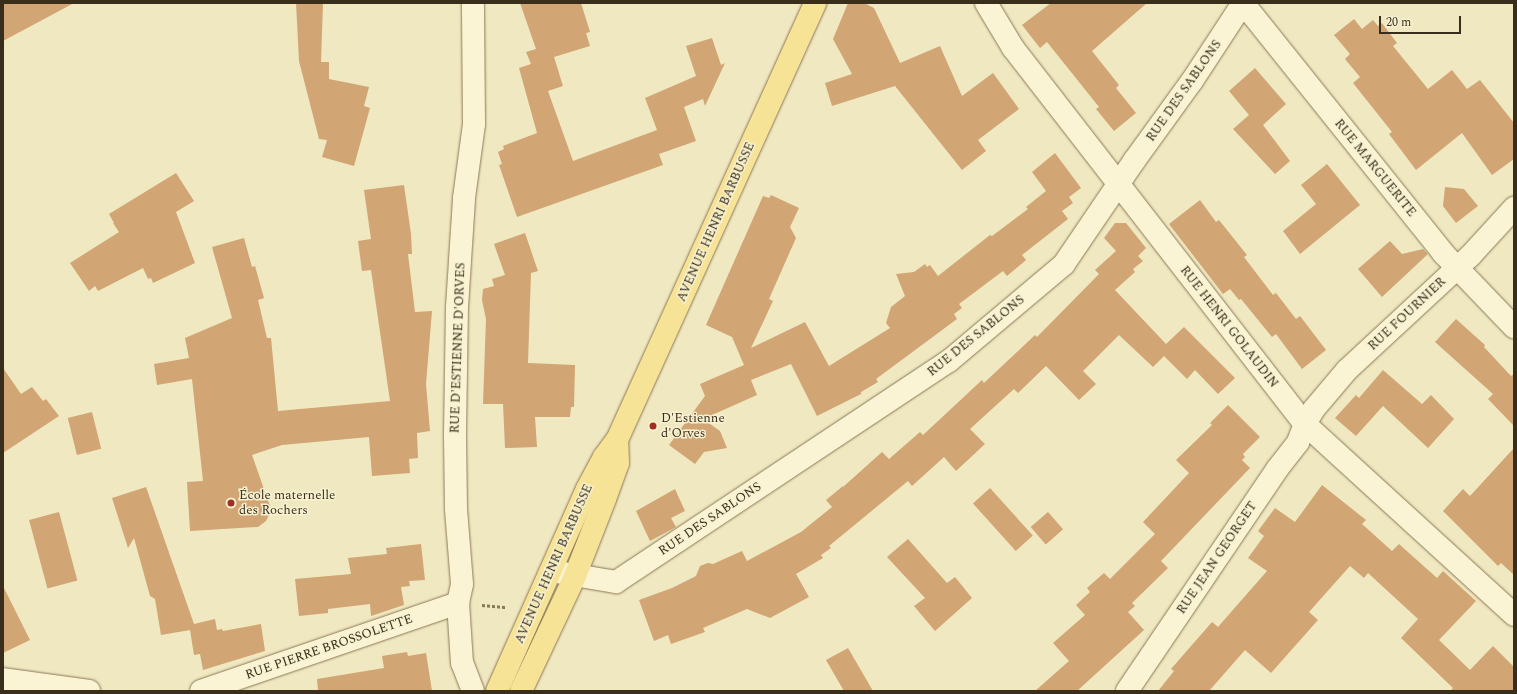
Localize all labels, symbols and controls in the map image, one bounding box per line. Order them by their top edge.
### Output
scale bar [1381,8,1463,34]
text: 20 m [1386,13,1411,32]
street label: RUE DES SABLONS [1143,37,1225,145]
street label: RUE MARGUERITE [1331,116,1419,220]
street label: AVENUE HENRI BARBUSSE [674,140,758,304]
street label: RUE D'ESTIENNE D'ORVES [447,262,469,434]
street label: RUE HENRI GOLAUDIN [1177,263,1281,391]
street label: RUE FOURNIER [1365,274,1449,354]
street label: RUE DES SABLONS [924,292,1028,380]
place label: D'Estienne d'Orves [661,411,725,442]
marker: D'Estienne d'Orves [648,421,658,431]
street label: RUE DES SABLONS [656,479,764,559]
street label: AVENUE HENRI BARBUSSE [512,482,596,646]
place label: École maternelle des Rochers [239,488,335,519]
marker: École maternelle des Rochers [226,498,236,508]
street label: RUE JEAN GEORGET [1174,499,1260,617]
street label: RUE PIERRE BROSSOLETTE [243,611,415,683]

